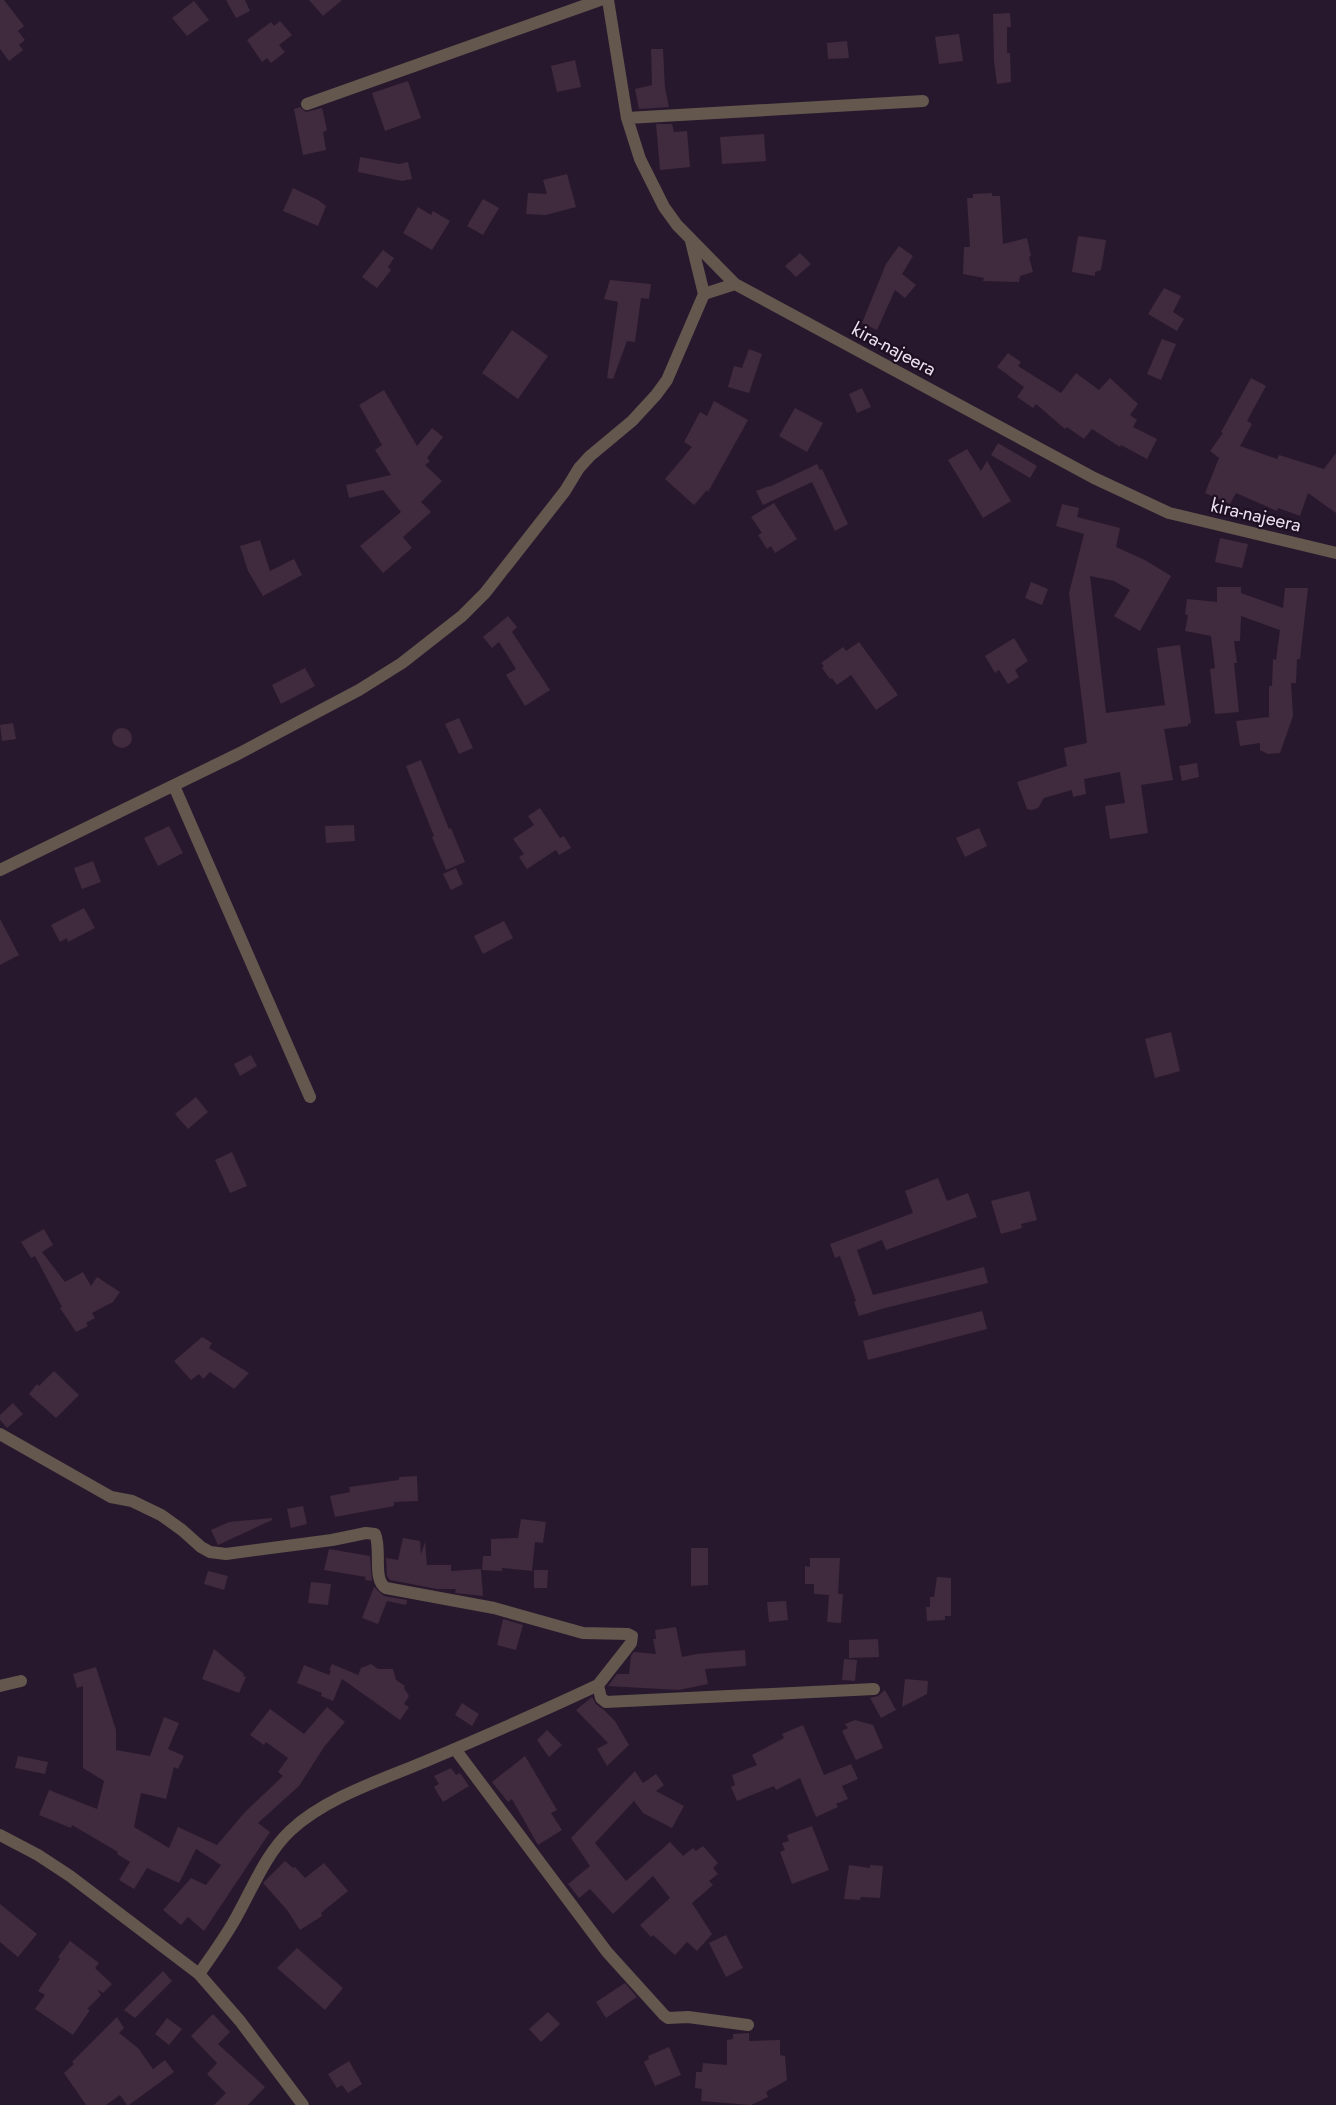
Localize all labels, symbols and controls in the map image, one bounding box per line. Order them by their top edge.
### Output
street label: kira-najeera [847,315,941,383]
street label: kira-najeera [1208,491,1304,539]

